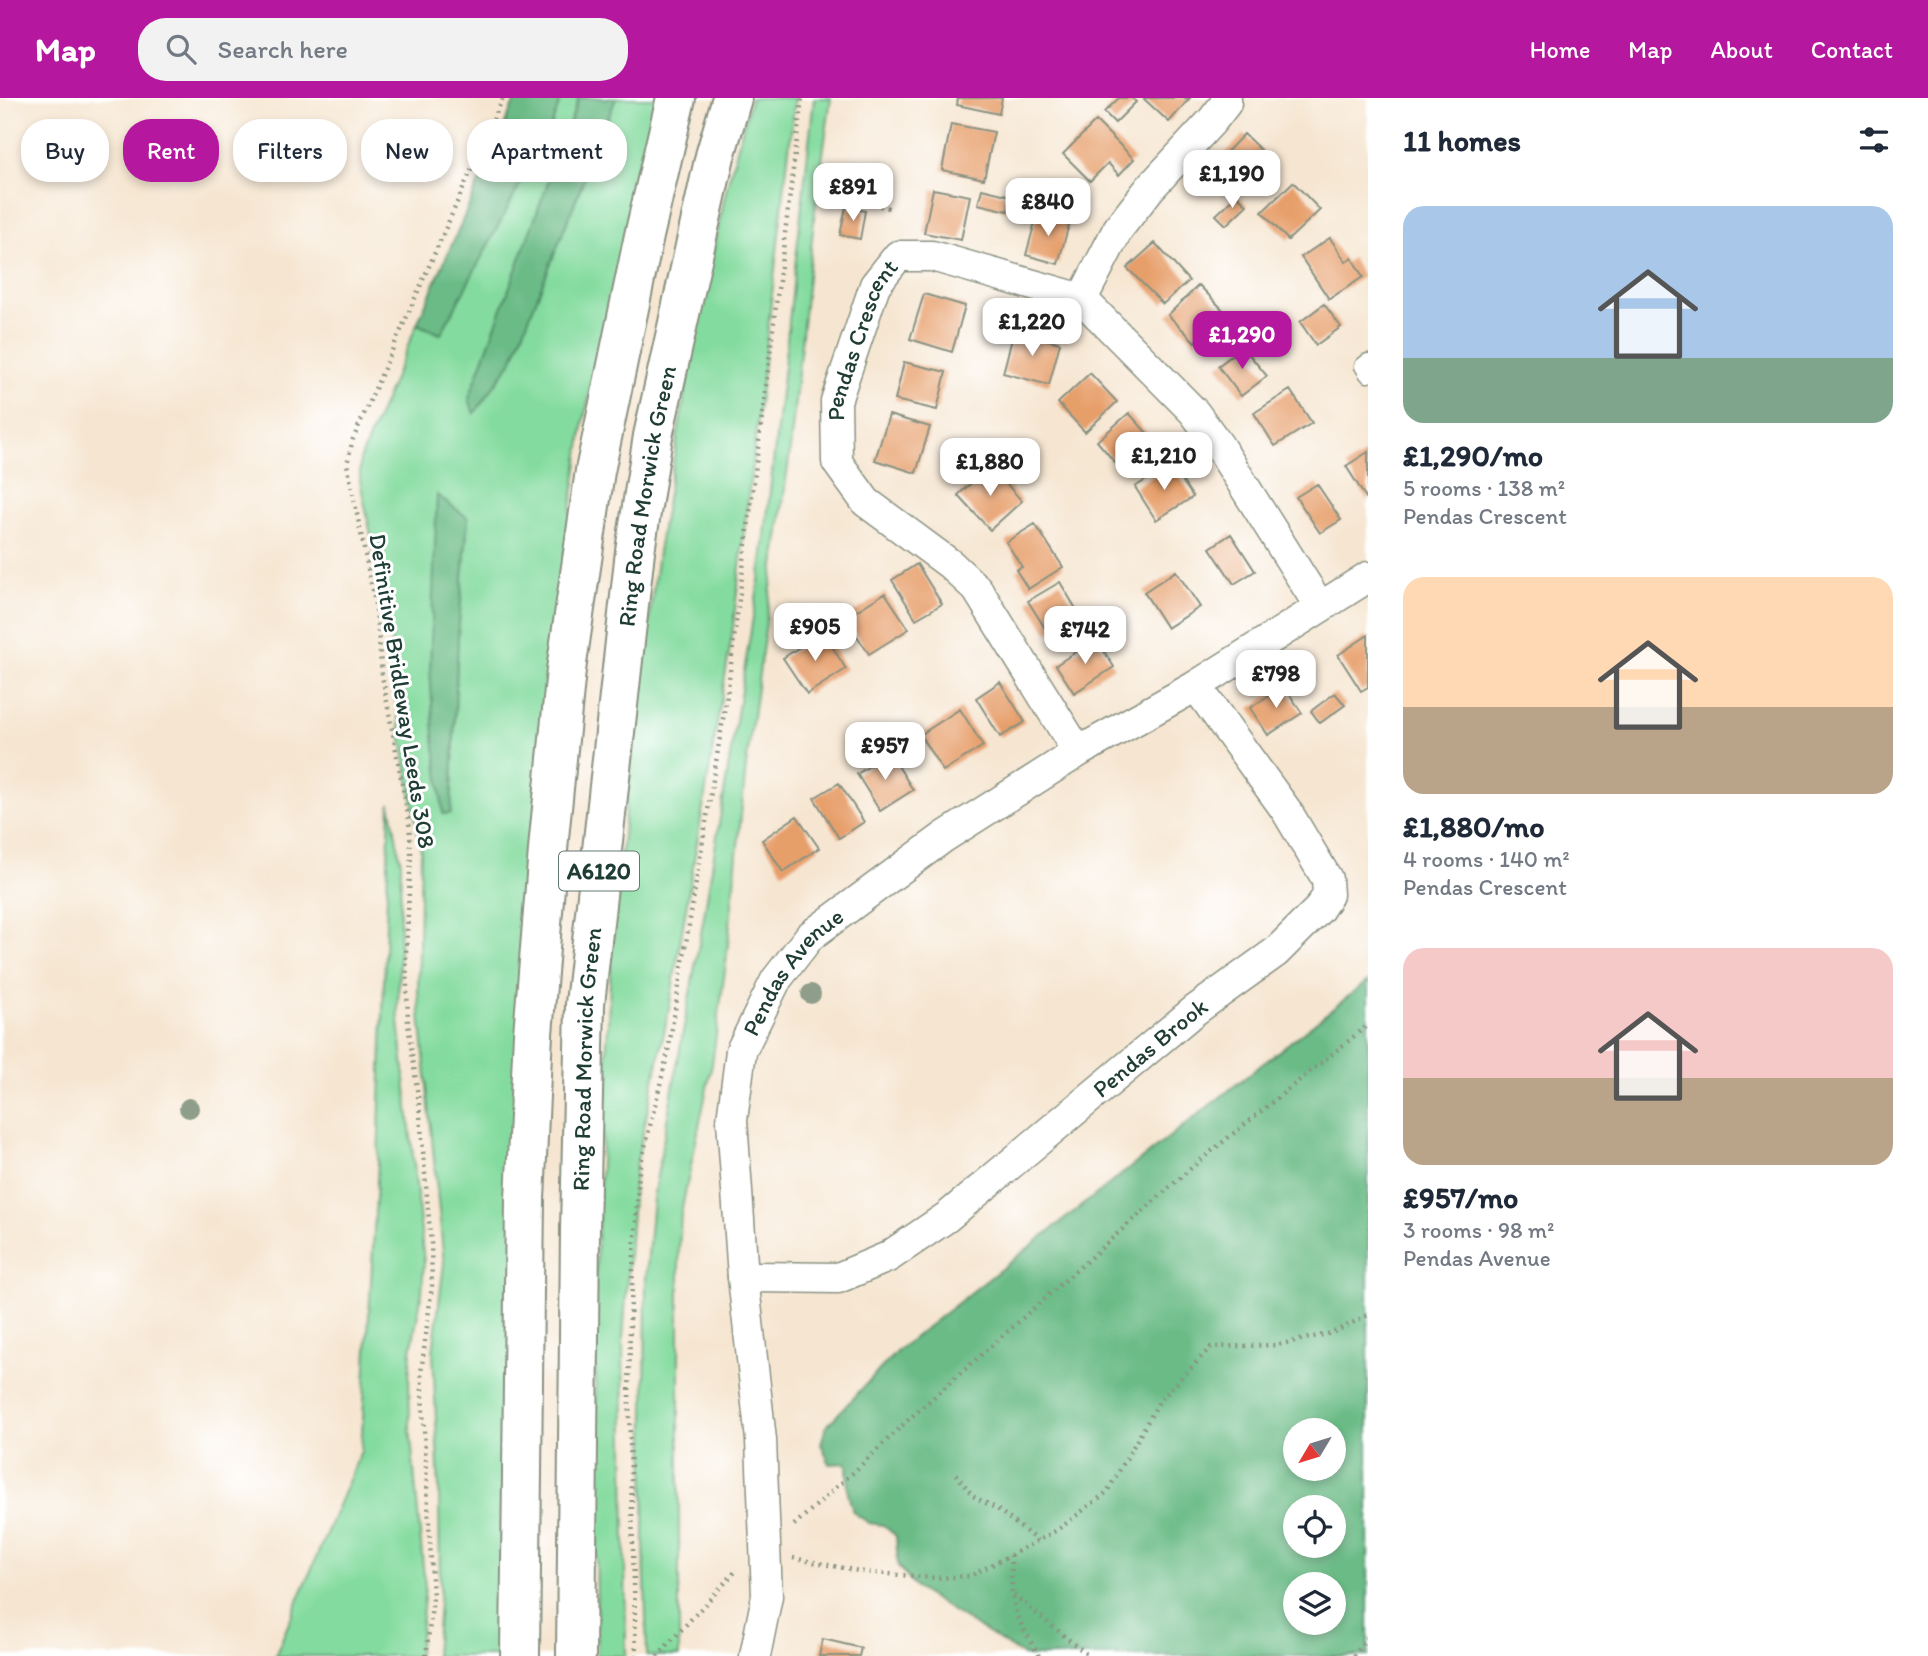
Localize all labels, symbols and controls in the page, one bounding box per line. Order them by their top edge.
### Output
search box [138,18,628,81]
text: Map [35,30,96,69]
icon: search [162,30,200,68]
text: Search here [218,33,348,65]
text: Home [1530,35,1590,64]
text: Map [1628,35,1672,64]
text: About [1710,35,1773,64]
text: Contact [1811,35,1893,64]
chip: Buy [21,119,109,182]
chip: Rent [123,119,219,182]
chip: Filters [233,119,347,182]
chip: New [361,119,453,182]
chip: Apartment [467,119,627,182]
icon: filters [1855,121,1893,159]
text: 11 homes [1403,122,1521,159]
pin: £1,190 [1175,150,1289,210]
text: £1,190 [1199,159,1265,187]
pin: £891 [812,164,894,223]
text: £891 [829,172,877,200]
pin: £840 [1007,178,1089,238]
text: £840 [1022,187,1074,215]
icon: home [1585,251,1711,377]
street label: Pendas Crescent [821,253,904,421]
pin: £1,220 [975,299,1089,358]
text: £1,220 [999,307,1065,335]
pin: £1,290 [1185,312,1299,371]
text: £1,290 [1209,320,1275,348]
street label: Ring Road Morwick Green [612,362,682,628]
pin: £1,210 [1107,432,1221,492]
text: £1,290/mo [1403,437,1543,474]
pin: £1,880 [933,438,1047,498]
text: £1,210 [1131,441,1197,469]
text: £1,880 [956,447,1024,475]
text: 5 rooms · 138 m² [1403,474,1565,502]
text: Pendas Crescent [1403,502,1567,530]
street label: Definitive Bridleway Leeds 308 [363,531,442,850]
pin: £905 [774,603,856,663]
pin: £742 [1044,606,1126,666]
text: £905 [790,612,840,640]
text: £742 [1060,615,1110,643]
icon: home [1585,622,1711,748]
pin: £798 [1235,650,1317,710]
text: £798 [1252,659,1300,687]
pin: £957 [844,722,926,782]
text: £957 [861,731,909,759]
text: £1,880/mo [1403,808,1545,845]
text: 4 rooms · 140 m² [1403,845,1570,873]
road number: A6120 [559,852,639,890]
text: Pendas Crescent [1403,873,1567,901]
street label: Pendas Avenue [736,901,849,1040]
street label: Ring Road Morwick Green [566,925,607,1191]
street label: Pendas Brook [1086,991,1213,1103]
icon: home [1585,993,1711,1119]
text: £957/mo [1403,1179,1518,1216]
text: 3 rooms · 98 m² [1403,1216,1554,1244]
text: Pendas Avenue [1403,1244,1551,1272]
north arrow [1283,1418,1346,1480]
map controls [1283,1418,1346,1635]
button: locate [1283,1495,1346,1558]
button: layers [1283,1572,1346,1635]

